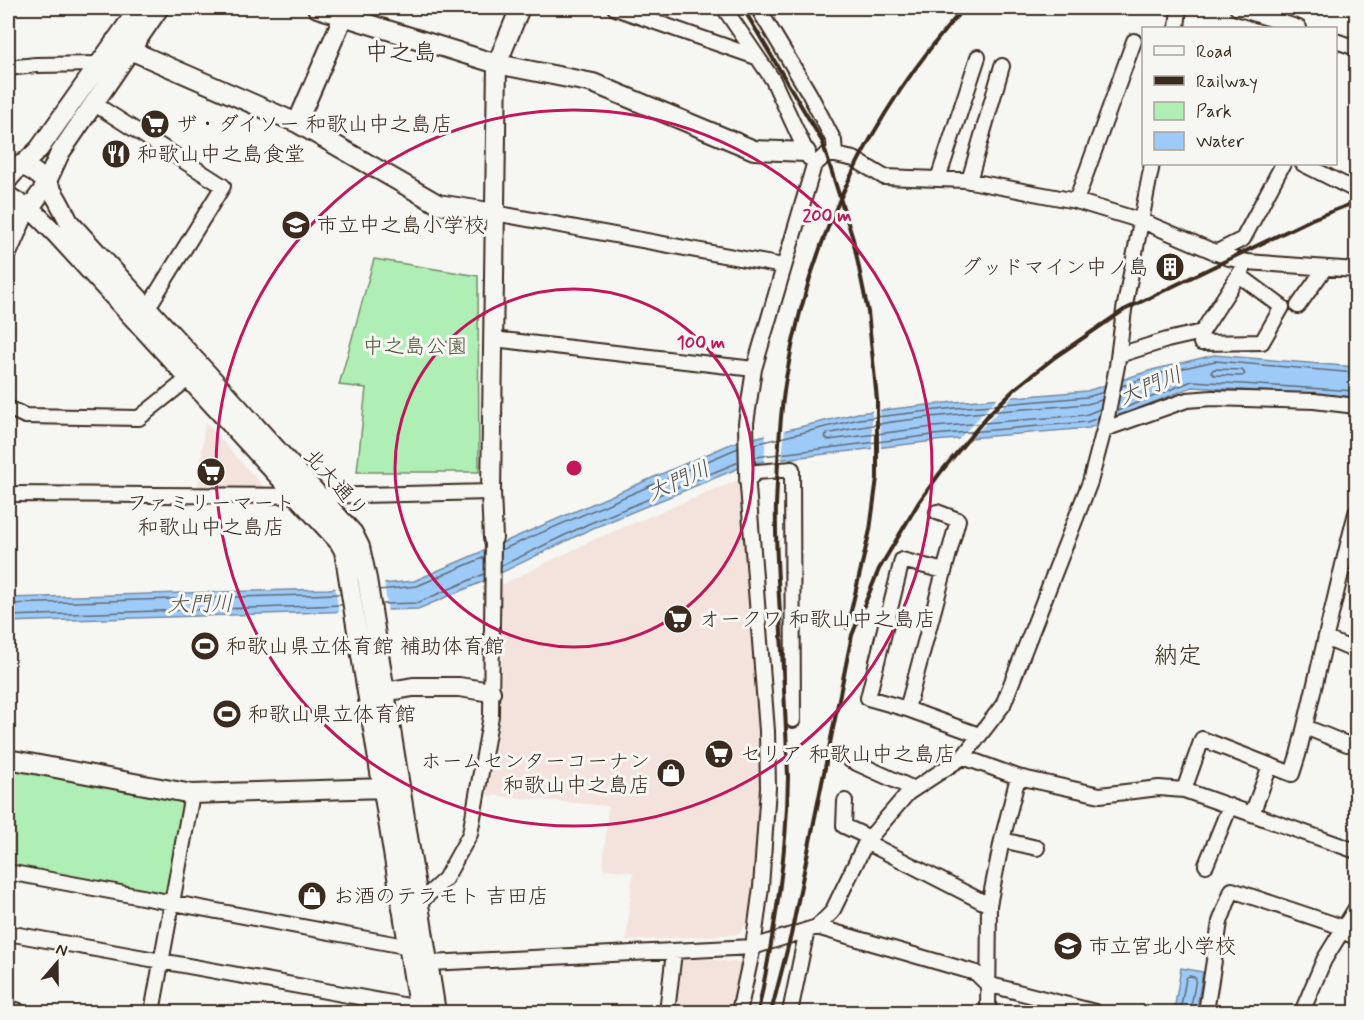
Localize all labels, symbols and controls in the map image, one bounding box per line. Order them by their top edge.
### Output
legend [1142,27,1337,165]
district label: 中之島 [365,38,437,69]
text: Road [1196,40,1232,64]
text: Railway [1196,70,1258,94]
text: Park [1196,100,1232,124]
supermarket icon: ザ・ダイソー 和歌山中之島店 [139,108,171,140]
place label: ザ・ダイソー 和歌山中之島店 [176,111,453,139]
text: Water [1196,130,1245,154]
restaurant icon: 和歌山中之島食堂 [100,138,132,170]
place label: 和歌山中之島食堂 [137,141,305,169]
text: 200 m [802,204,852,228]
school or university icon: 市立中之島小学校 [280,209,312,241]
place label: 市立中之島小学校 [317,212,485,240]
building icon: グッドマイン中ノ島 [1154,251,1186,283]
place label: グッドマイン中ノ島 [961,254,1149,282]
text: 100 m [677,331,725,355]
park label: 中之島公園 [363,333,468,361]
water label: 大門川 [1115,362,1187,412]
street label: 北大通り [297,443,374,524]
supermarket icon: ファミリーマート 和歌山中之島店 [195,456,227,488]
water label: 大門川 [643,456,715,508]
centre of rings [564,458,584,478]
place label: ファミリーマート 和歌山中之島店 [127,490,295,542]
water label: 大門川 [167,590,233,620]
supermarket icon: オークワ 和歌山中之島店 [662,603,694,635]
place label: オークワ 和歌山中之島店 [699,606,936,634]
sports icon: 和歌山県立体育館 補助体育館 [189,630,221,662]
place label: 和歌山県立体育館 補助体育館 [226,633,505,661]
district label: 納定 [1154,641,1202,672]
sports icon: 和歌山県立体育館 [211,698,243,730]
place label: 和歌山県立体育館 [248,701,416,729]
supermarket icon: セリア 和歌山中之島店 [703,738,735,770]
place label: セリア 和歌山中之島店 [740,741,956,769]
place label: ホームセンターコーナン 和歌山中之島店 [421,748,650,800]
shop icon: ホームセンターコーナン 和歌山中之島店 [655,757,687,789]
shop icon: お酒のテラモト 吉田店 [296,880,328,912]
place label: お酒のテラモト 吉田店 [333,883,549,911]
school or university icon: 市立宮北小学校 [1052,930,1084,962]
north arrow [27,933,87,993]
place label: 市立宮北小学校 [1089,933,1236,961]
text: N [53,939,70,962]

